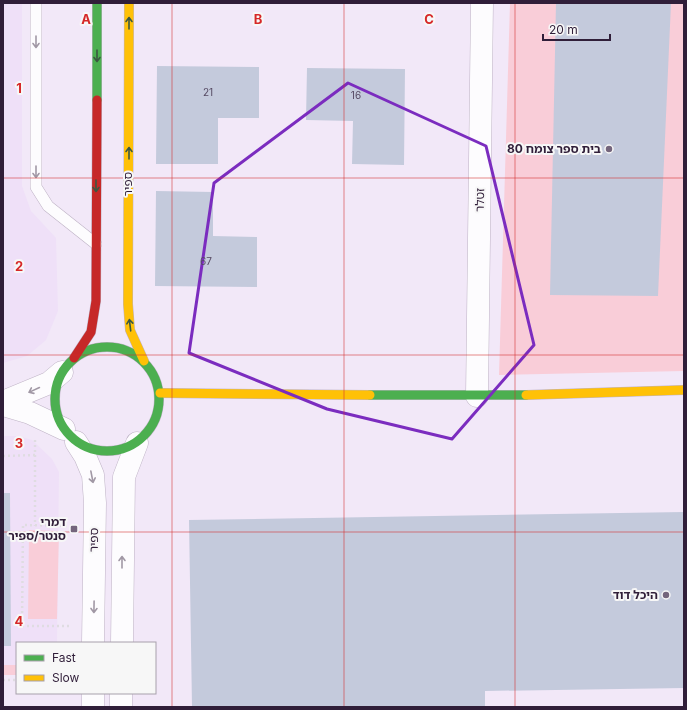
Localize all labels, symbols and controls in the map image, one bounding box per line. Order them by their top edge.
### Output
text: A [81,11,91,27]
text: B [254,11,263,27]
text: C [424,11,434,27]
scale bar [543,16,610,42]
one-way arrow [125,17,133,30]
text: 20 m [549,22,578,37]
one-way arrow [32,35,40,48]
one-way arrow [93,49,100,62]
text: 1 [16,80,22,96]
house number: 21 [203,86,213,98]
house number: 16 [351,89,361,101]
place label: בית ספר צומח 80 [507,141,601,156]
marker: בית ספר צומח 80 [604,144,614,154]
one-way arrow [125,147,133,160]
one-way arrow [32,165,40,178]
street label: ספיר [120,172,135,196]
one-way arrow [92,179,100,192]
street label: זטלר [472,188,487,212]
house number: 67 [200,255,212,267]
text: 2 [15,258,23,274]
one-way arrow [126,319,134,332]
one-way arrow [29,387,41,394]
text: 3 [15,435,23,451]
one-way arrow [88,470,96,483]
place label: דמרי סנטר/ספיר [8,514,66,543]
marker: דמרי סנטר/ספיר [69,524,79,534]
street label: ספיר [86,527,101,552]
one-way arrow [118,556,126,569]
place label: היכל דוד [613,587,658,602]
marker: היכל דוד [661,590,671,600]
one-way arrow [90,600,98,613]
text: 4 [15,613,24,629]
legend [16,642,156,694]
text: Fast [52,650,76,665]
text: Slow [52,670,80,685]

